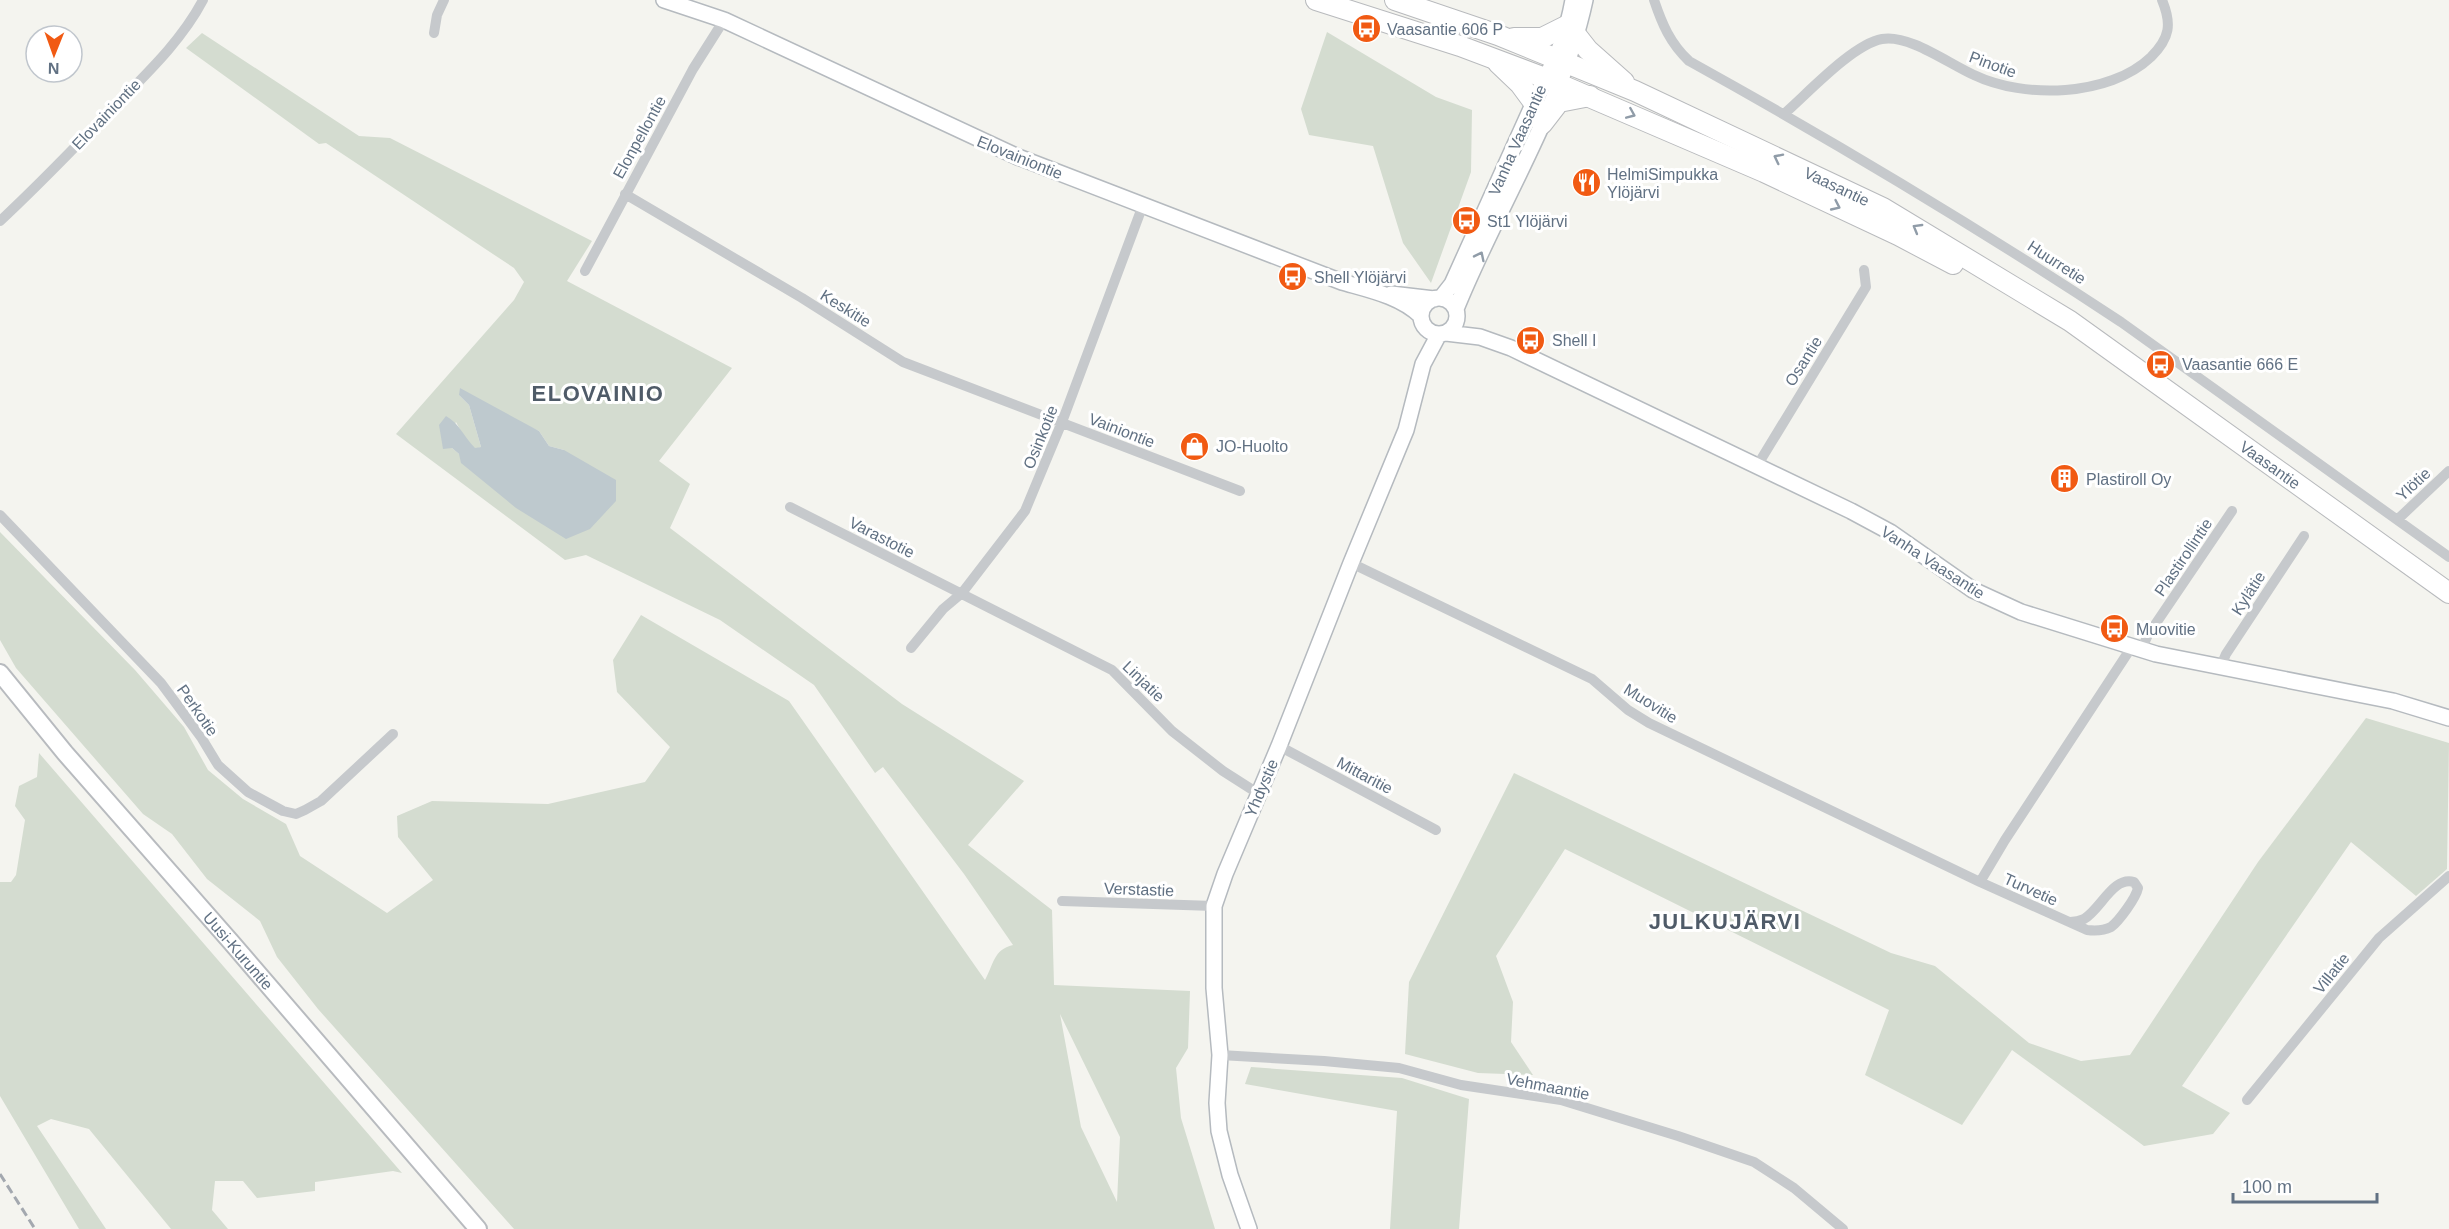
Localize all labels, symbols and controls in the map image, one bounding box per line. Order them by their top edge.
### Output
bus stop icon: Vaasantie 606 P [1350,13,1382,45]
place label: Vaasantie 606 P [1387,21,1503,38]
north arrow [24,24,84,84]
street label: Pinotie [1967,48,2019,81]
text: N [48,60,60,77]
street label: Elovainiontie [69,76,144,153]
street label: Vanha Vaasantie [1485,82,1550,198]
street label: Elonpellontie [610,93,669,181]
one-way arrow [1625,107,1636,119]
street label: Elovainiontie [975,133,1065,182]
one-way arrow [1773,154,1784,166]
street label: Vaasantie [1801,164,1872,209]
place label: HelmiSimpukka Ylöjärvi [1607,166,1718,201]
restaurant icon: HelmiSimpukka Ylöjärvi [1570,167,1602,199]
one-way arrow [1830,199,1841,211]
bus stop icon: St1 Ylöjärvi [1450,205,1482,237]
place label: St1 Ylöjärvi [1487,213,1568,230]
one-way arrow [1913,224,1923,236]
street label: Huurretie [2025,237,2089,288]
one-way arrow [1472,251,1484,262]
bus stop icon: Shell Ylöjärvi [1277,261,1309,293]
place label: Shell Ylöjärvi [1314,269,1406,286]
street label: Keskitie [817,286,874,331]
bus stop icon: Shell I [1515,324,1547,356]
place label: Shell I [1552,332,1596,349]
street label: Osantie [1782,333,1825,389]
bus stop icon: Vaasantie 666 E [2145,348,2177,380]
place label: Vaasantie 666 E [2182,356,2298,373]
district label: ELOVAINIO [532,381,664,406]
street label: Osinkotie [1020,403,1061,471]
street label: Vainiontie [1087,410,1157,451]
shop icon: JO-Huolto [1179,430,1211,462]
place label: JO-Huolto [1216,438,1288,455]
street label: Vaasantie [2237,438,2303,493]
building icon: Plastiroll Oy [2049,463,2081,495]
street label: Ylötie [2393,464,2434,504]
place label: Plastiroll Oy [2086,471,2171,488]
street label: Varastotie [846,514,917,561]
street label: Plastirollintie [2151,515,2216,599]
street label: Vanha Vaasantie [1878,523,1988,602]
street label: Kylätie [2228,568,2269,618]
bus stop icon: Muovitie [2099,613,2131,645]
place label: Muovitie [2136,621,2196,638]
street label: Linjatie [1120,658,1168,705]
street label: Muovitie [1621,680,1681,726]
street label: Perkotie [174,681,221,739]
street label: Mittaritie [1334,754,1396,797]
street label: Yhdystie [1242,757,1281,820]
street label: Turvetie [2001,870,2060,909]
street label: Verstastie [1104,880,1174,899]
street label: Uusi-Kuruntie [200,909,276,993]
district label: JULKUJÄRVI [1649,909,1801,934]
street label: Villatie [2310,950,2353,997]
street label: Vehmaantie [1505,1070,1591,1103]
scale bar [2233,1166,2377,1204]
text: 100 m [2242,1177,2292,1197]

